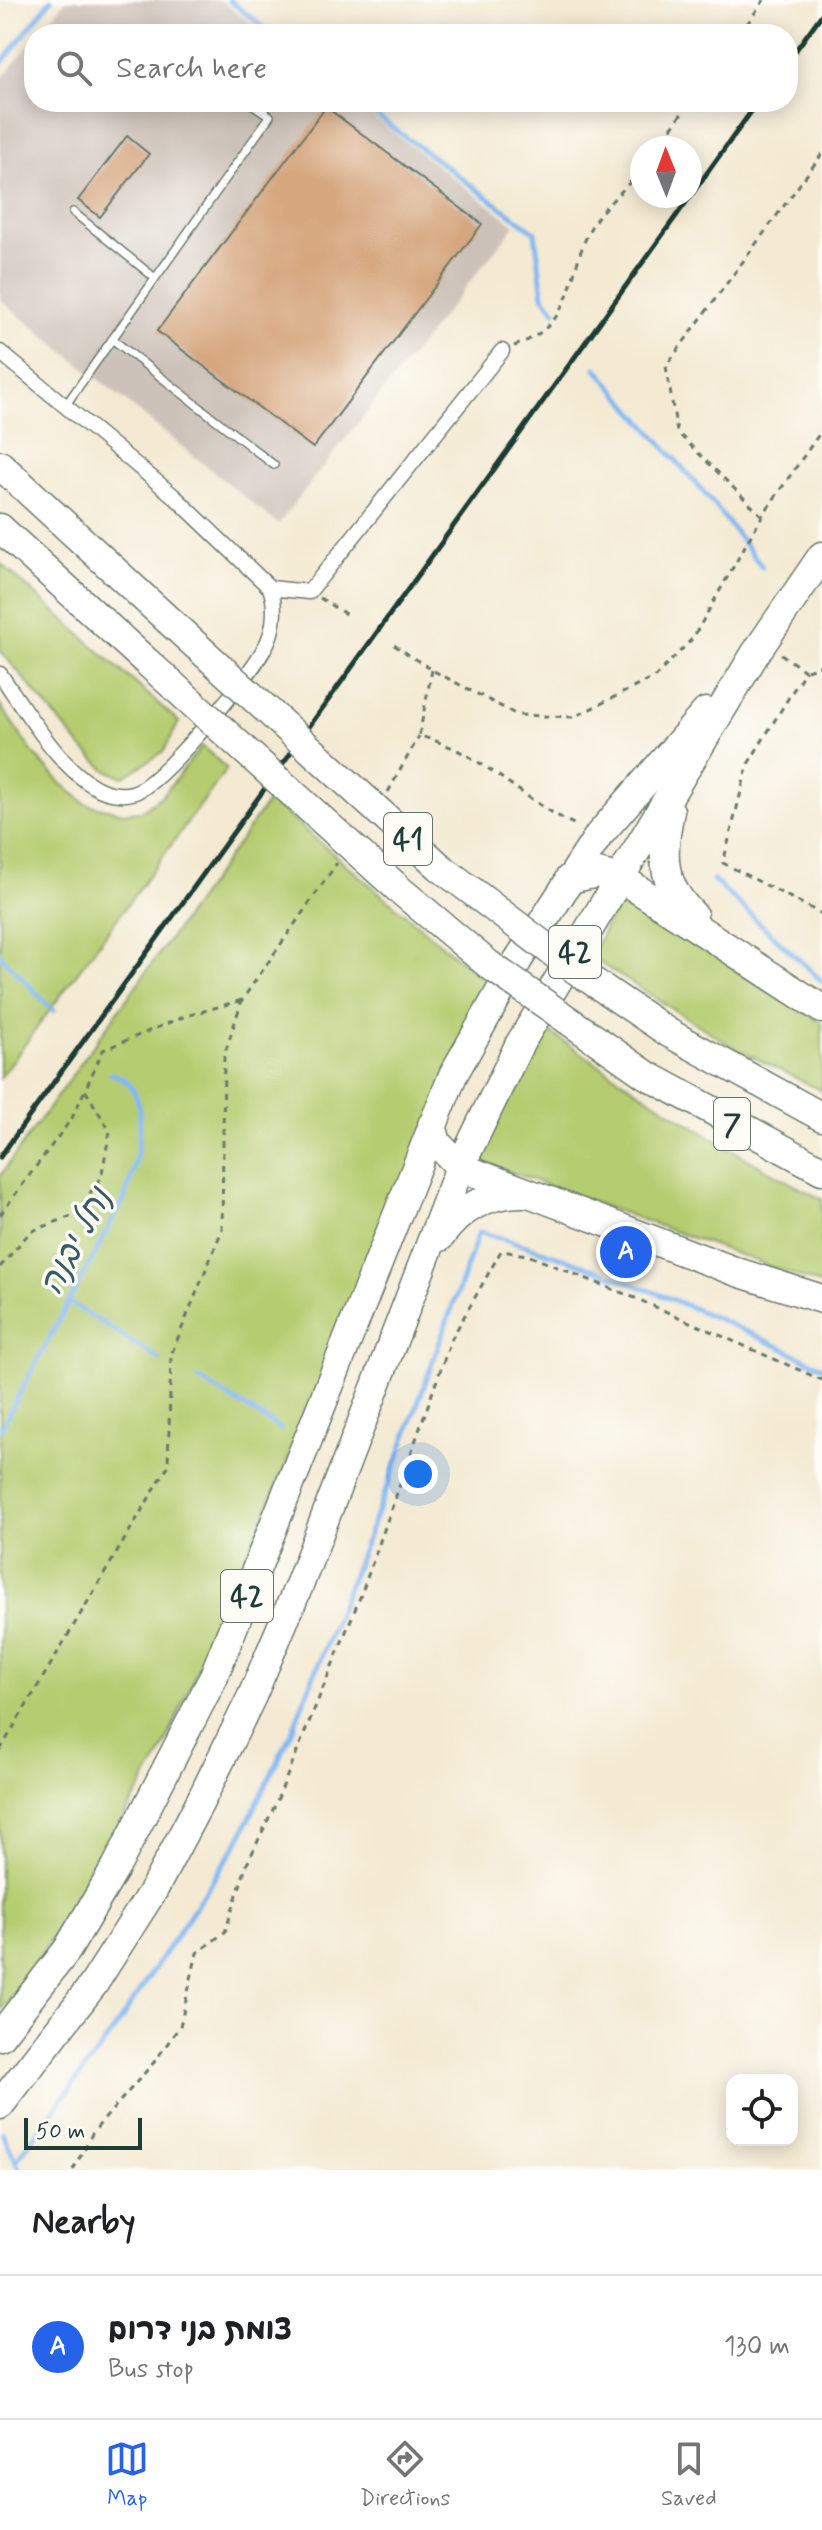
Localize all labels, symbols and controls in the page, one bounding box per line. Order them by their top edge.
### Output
search box [24,24,798,112]
icon: search [52,46,96,90]
text: Search here [116,49,267,88]
north arrow [630,136,702,208]
road number: 41 [384,813,432,865]
road number: 42 [549,926,601,978]
road number: 7 [714,1098,750,1150]
water label: נחל יבנה [29,1179,124,1304]
pin: A [600,1222,652,1282]
your location [398,1454,438,1494]
road number: 42 [221,1570,273,1622]
map controls [726,2074,798,2146]
button: locate [726,2074,798,2146]
scale bar [24,2114,142,2150]
text: 50 m [36,2118,85,2146]
text: Nearby [32,2200,136,2245]
text: צומת בני דרום [108,2311,292,2350]
text: A [49,2330,67,2364]
text: 130 m [724,2330,790,2364]
text: Bus stop [108,2353,194,2387]
tab: Map [105,2437,149,2513]
tab: Directions [360,2437,450,2513]
tab: Saved [661,2437,717,2513]

